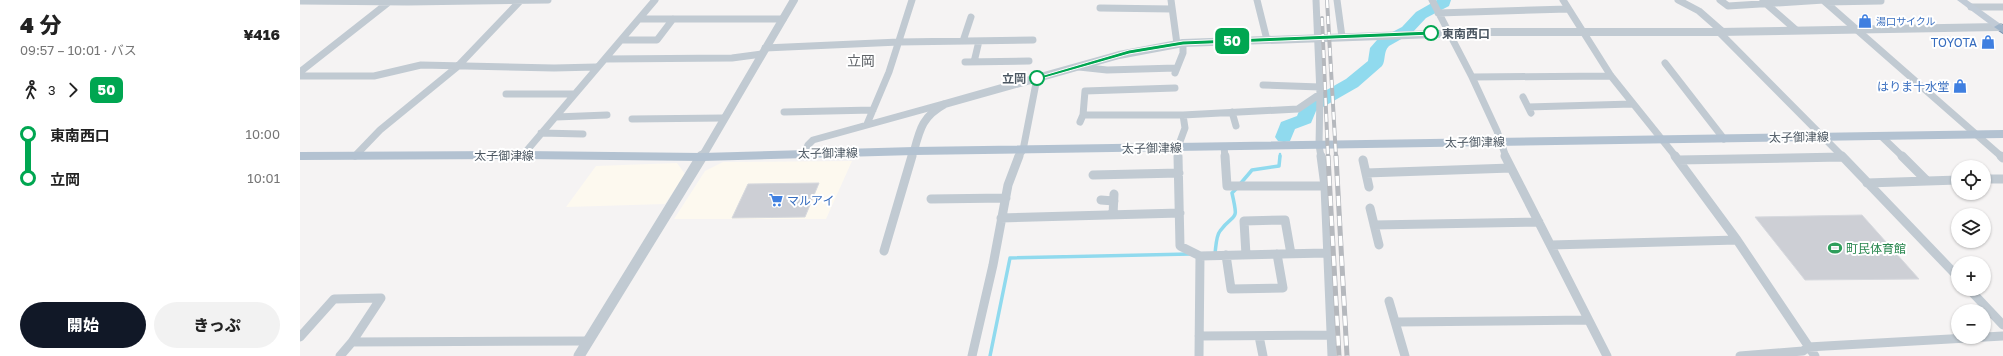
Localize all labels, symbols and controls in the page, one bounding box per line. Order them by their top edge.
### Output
text: 4 分 [20,11,61,38]
shop icon: 湯口サイクル [1857,13,1873,29]
place label: 湯口サイクル [1876,15,1936,27]
text: ¥416 [243,25,280,43]
marker: 東南西口 [1423,25,1439,41]
place label: 東南西口 [1442,26,1490,41]
line badge: 50 [1214,28,1250,54]
text: 50 [1223,32,1241,49]
shop icon: TOYOTA [1980,34,1996,50]
place label: TOYOTA [1931,35,1977,50]
text: 09:57 – 10:01 · バス [20,42,137,58]
district label: 立岡 [847,52,875,69]
marker: 立岡 [1029,70,1045,86]
place label: 立岡 [1002,71,1026,86]
shop icon: はりま十水堂 [1952,78,1968,94]
icon: walk [20,79,42,101]
icon: forward [62,79,84,101]
place label: はりま十水堂 [1877,79,1949,94]
text: 50 [98,81,115,98]
text: 3 [48,82,56,98]
text: 東南西口 [50,126,110,144]
text: 10:00 [246,126,280,142]
street label: 太子御津線 [1769,129,1829,145]
street label: 太子御津線 [1445,134,1505,150]
street label: 太子御津線 [1122,140,1182,156]
street label: 太子御津線 [798,145,858,161]
street label: 太子御津線 [474,148,534,163]
map controls [1951,160,1991,344]
button: locate [1951,160,1991,200]
text: 立岡 [50,170,80,188]
text: 10:01 [247,170,280,186]
supermarket icon: マルアイ [768,192,784,208]
place label: マルアイ [787,193,834,208]
button: layers [1951,208,1991,248]
sports icon: 町民体育館 [1827,240,1843,256]
place label: 町民体育館 [1846,241,1906,256]
button: + [1951,256,1991,296]
button: 開始 [20,302,146,348]
button: きっぷ [154,302,280,348]
button: − [1951,304,1991,344]

